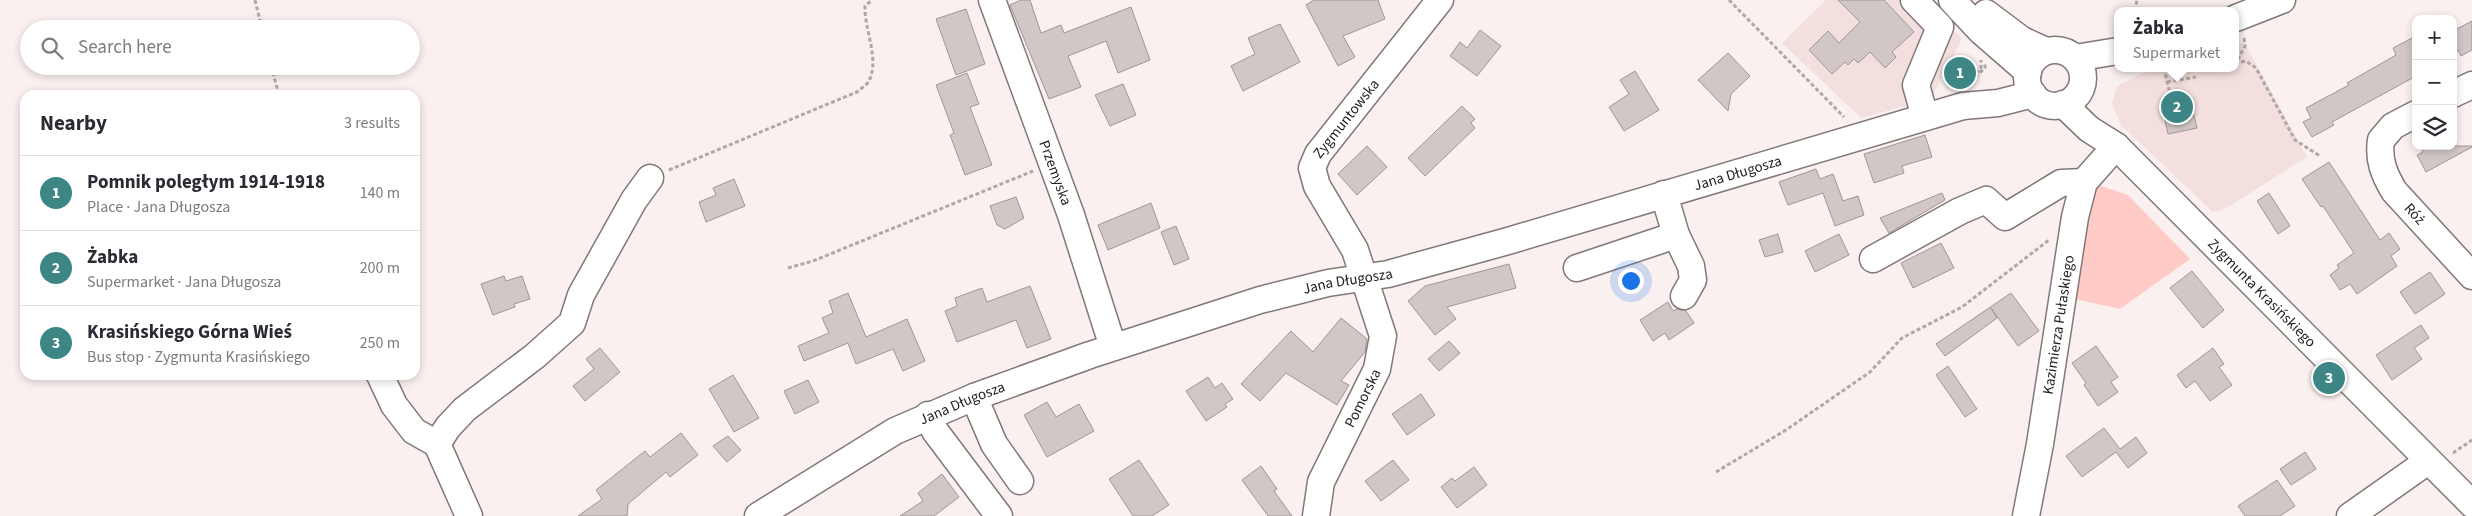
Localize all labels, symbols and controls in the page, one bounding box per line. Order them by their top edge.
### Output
popup [2114,7,2239,72]
text: Żabka [2133,15,2184,42]
map controls [2412,15,2457,150]
button: + [2412,15,2457,60]
search box [20,20,420,75]
icon: search [38,34,66,62]
text: Search here [78,34,172,61]
text: Supermarket [2133,42,2220,64]
pin: 1 [1944,54,1976,92]
button: − [2412,60,2457,105]
street label: Zygmuntowska [1308,75,1385,163]
pin: 2 [2161,88,2193,126]
button: layers [2412,105,2457,150]
text: Nearby [40,108,107,138]
text: 3 results [344,112,400,134]
street label: Przemyska [1033,137,1077,208]
street label: Jana Długosza [1691,150,1784,196]
text: Pomnik poległym 1914-1918 [87,169,325,196]
text: 1 [52,182,60,204]
text: 140 m [360,182,400,204]
text: Place · Jana Długosza [87,196,230,218]
street label: Róż [2399,199,2430,230]
street label: Zygmunta Krasińskiego [2203,234,2321,352]
text: Żabka [87,244,138,271]
street label: Kazimierza Pułaskiego [2038,254,2080,396]
text: 2 [52,257,60,279]
text: 200 m [360,257,400,279]
street label: Jana Długosza [1301,263,1395,300]
your location [1618,268,1644,294]
text: Supermarket · Jana Długosza [87,271,281,293]
text: Krasińskiego Górna Wieś [87,319,292,346]
text: 3 [52,332,60,354]
text: 250 m [360,332,400,354]
text: Bus stop · Zygmunta Krasińskiego [87,346,310,368]
pin: 3 [2313,359,2345,397]
street label: Pomorska [1340,365,1386,431]
street label: Jana Długosza [916,377,1008,430]

